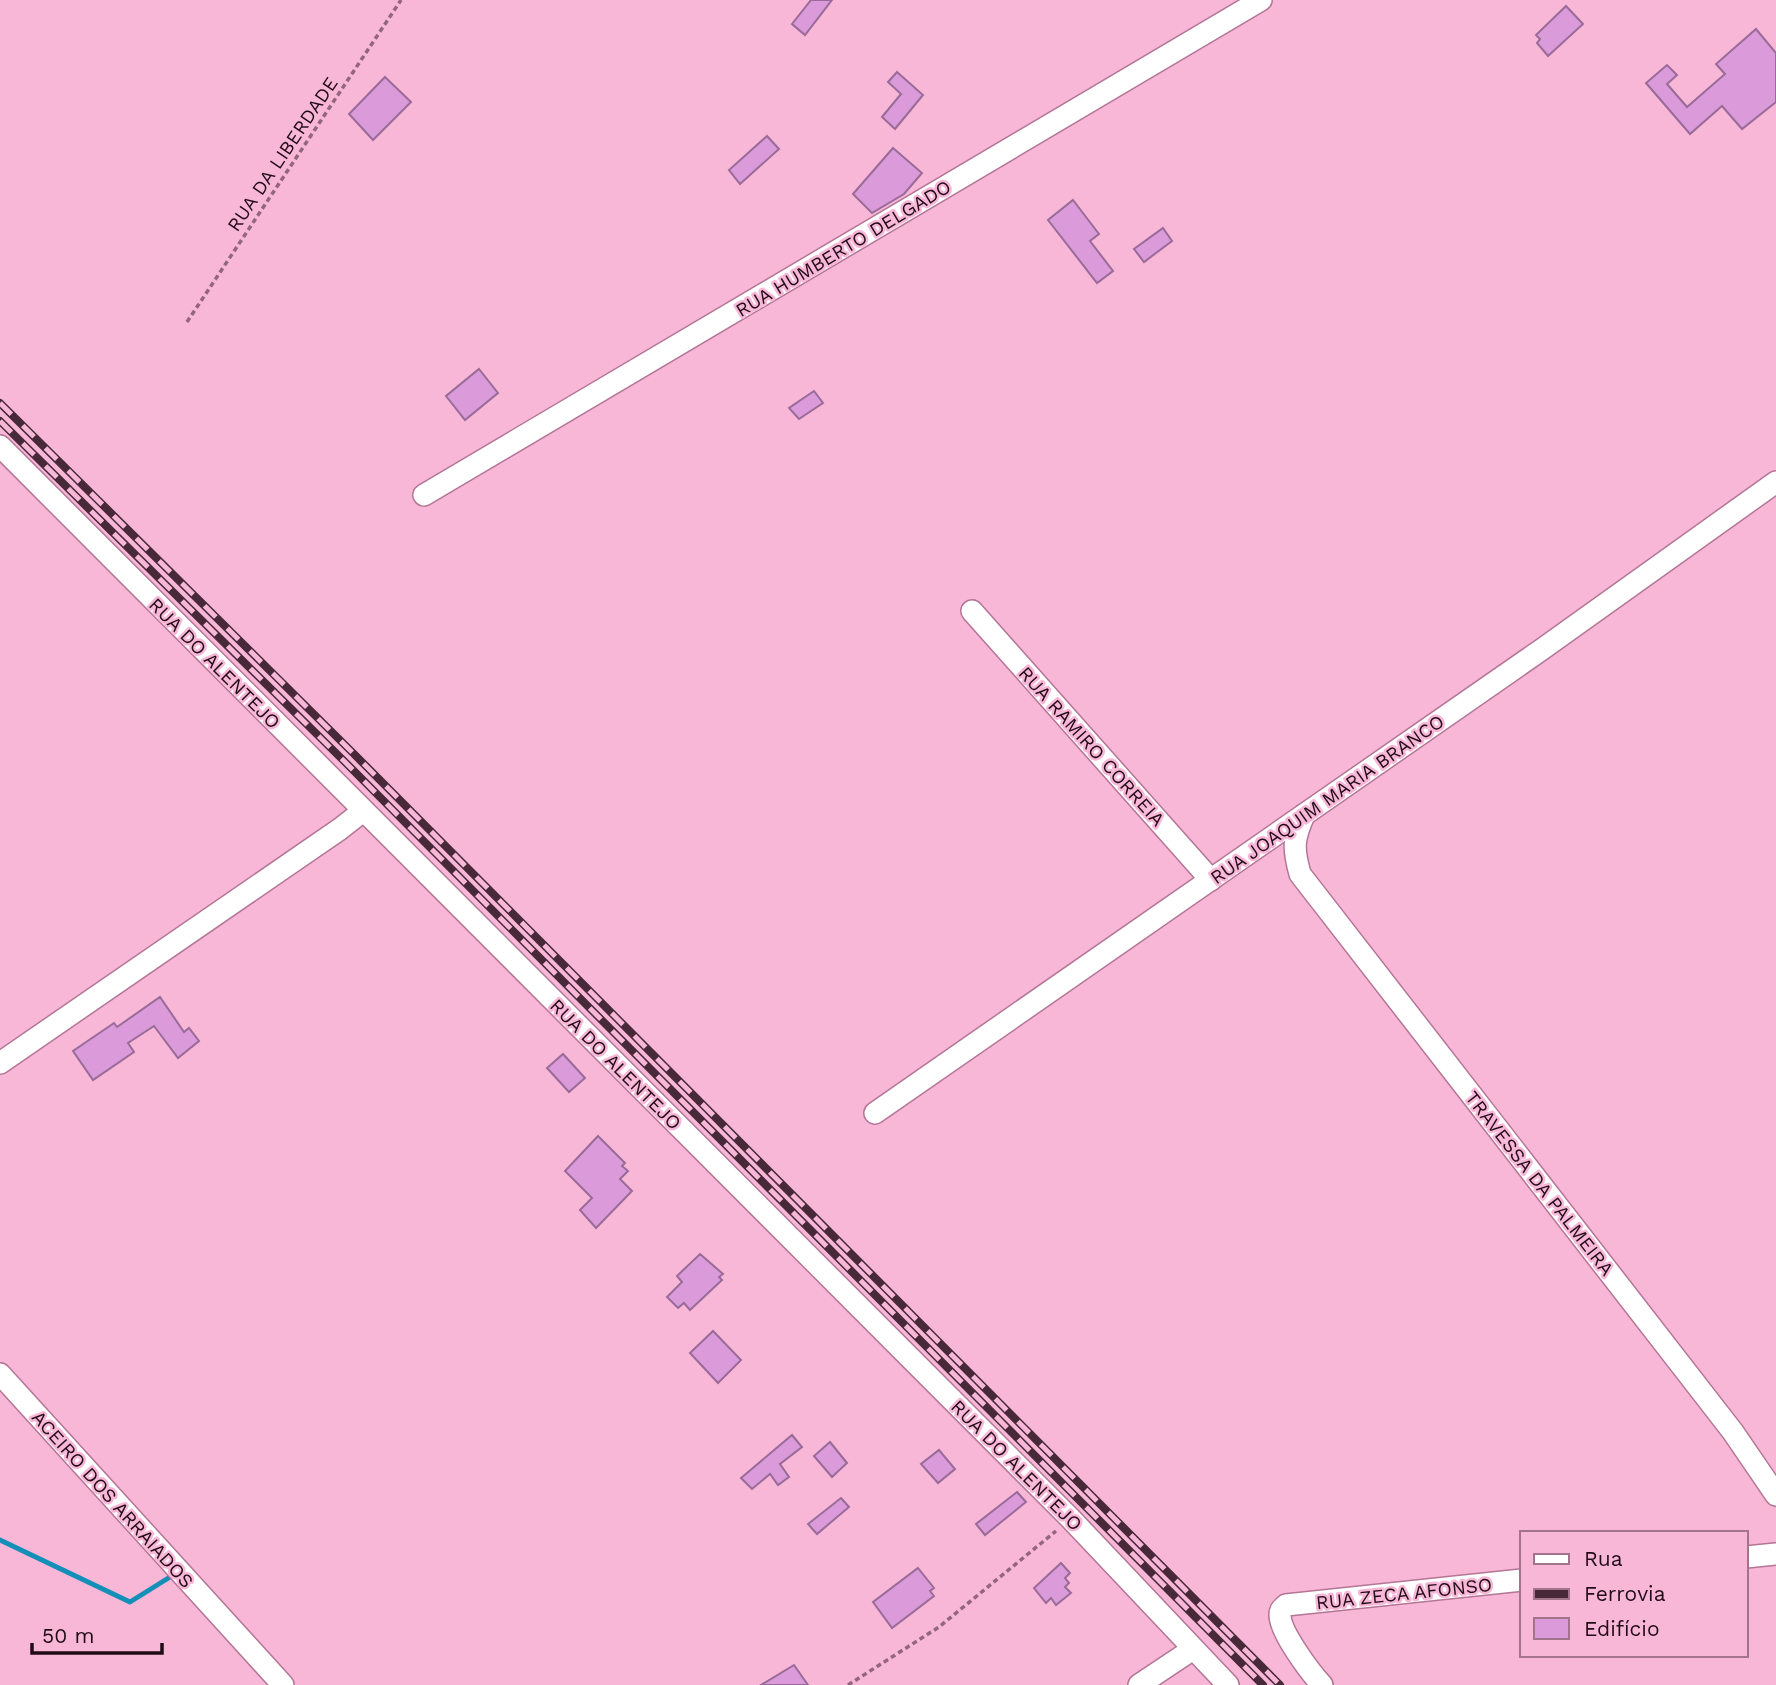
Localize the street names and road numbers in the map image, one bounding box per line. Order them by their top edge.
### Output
street label: RUA DA LIBERDADE [222,73,343,236]
street label: RUA HUMBERTO DELGADO [731,175,955,322]
street label: RUA DO ALENTEJO [144,593,285,734]
street label: RUA RAMIRO CORREIA [1014,662,1170,831]
street label: RUA JOAQUIM MARIA BRANCO [1206,710,1449,889]
street label: RUA DO ALENTEJO [545,994,686,1135]
street label: TRAVESSA DA PALMEIRA [1460,1087,1619,1280]
street label: RUA DO ALENTEJO [946,1395,1087,1536]
street label: ACEIRO DOS ARRAIADOS [27,1406,198,1593]
street label: RUA ZECA AFONSO [1315,1573,1493,1614]

